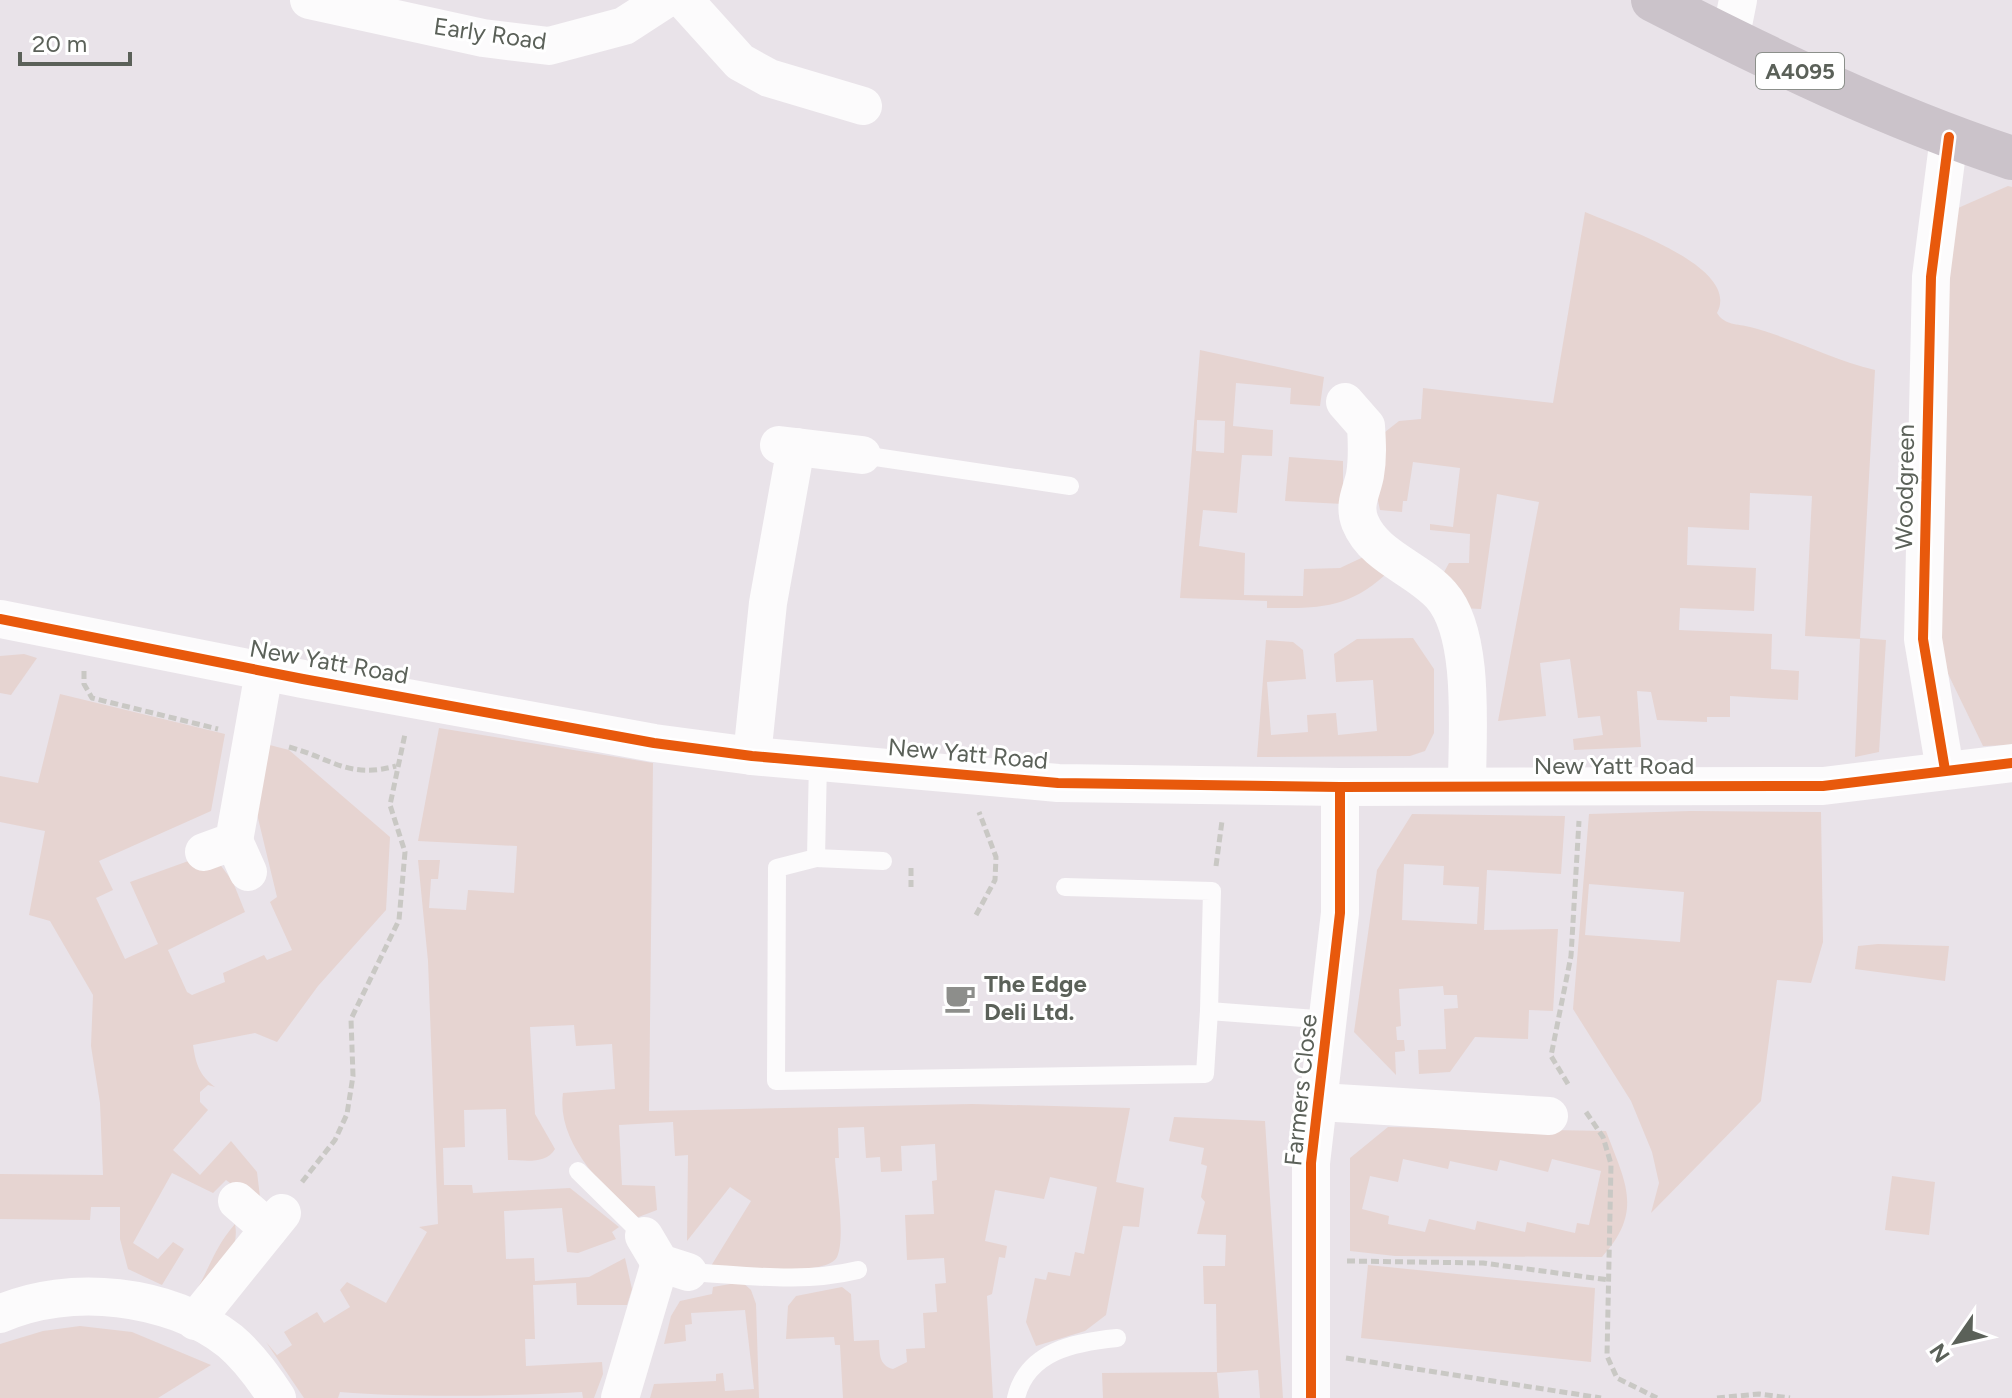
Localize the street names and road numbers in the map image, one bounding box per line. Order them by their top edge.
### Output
street label: Early Road [432,11,548,56]
road number: A4095 [1756,53,1844,89]
street label: Woodgreen [1889,424,1920,550]
street label: New Yatt Road [247,633,411,690]
street label: New Yatt Road [887,732,1049,775]
street label: New Yatt Road [1534,751,1694,780]
street label: Farmers Close [1278,1012,1323,1167]

